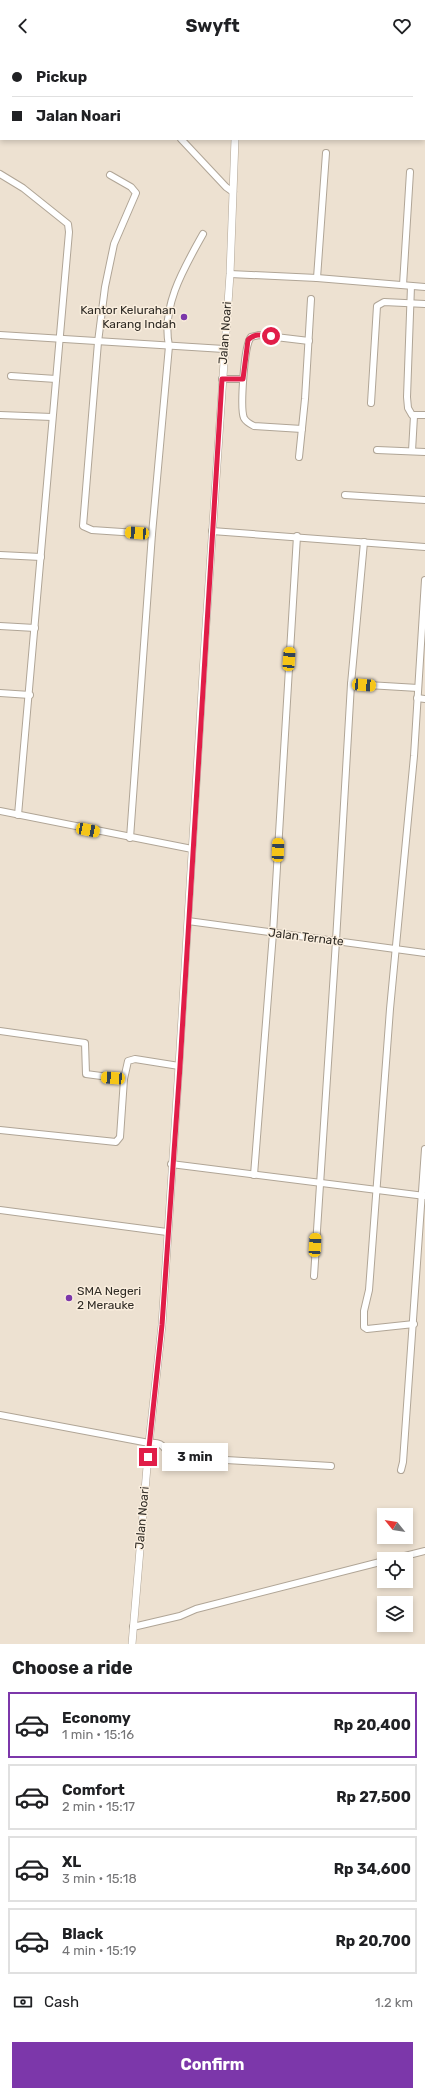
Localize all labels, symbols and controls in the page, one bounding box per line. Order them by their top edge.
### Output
icon: back [12,15,34,37]
text: Swyft [185,15,240,37]
icon: heart [391,15,413,37]
text: Pickup [36,68,87,86]
text: Jalan Noari [36,107,121,125]
street label: Jalan Noari [216,301,234,365]
place label: Kantor Kelurahan Karang Indah [80,303,176,331]
marker: Kantor Kelurahan Karang Indah [179,312,189,322]
route start [262,327,280,345]
car [125,526,149,540]
car [282,647,296,671]
car [352,678,376,692]
car [75,822,101,838]
car [272,838,284,862]
street label: Jalan Ternate [267,925,345,949]
car [101,1071,125,1085]
car [308,1233,322,1257]
place label: SMA Negeri 2 Merauke [77,1284,141,1312]
marker: SMA Negeri 2 Merauke [64,1293,74,1303]
callout: 3 min [162,1443,228,1471]
route end [139,1448,157,1466]
text: 3 min [177,1449,213,1464]
street label: Jalan Noari [132,1486,152,1550]
north arrow [377,1508,413,1544]
map controls [377,1508,413,1632]
button: locate [377,1552,413,1588]
button: layers [377,1596,413,1632]
text: Choose a ride [12,1657,133,1679]
icon: car [14,1707,50,1743]
text: Economy [62,1709,131,1727]
text: Rp 20,400 [333,1716,411,1734]
text: 1 min · 15:16 [62,1727,134,1742]
icon: car [14,1779,50,1815]
text: Comfort [62,1781,125,1799]
text: Rp 27,500 [336,1788,411,1806]
text: 2 min · 15:17 [62,1799,135,1814]
icon: car [14,1851,50,1887]
text: XL [62,1853,81,1871]
text: Rp 34,600 [334,1860,411,1878]
text: 3 min · 15:18 [62,1871,137,1886]
icon: car [14,1923,50,1959]
text: Black [62,1925,103,1943]
text: Rp 20,700 [335,1932,411,1950]
text: 4 min · 15:19 [62,1943,136,1958]
icon: cash [12,1991,34,2013]
text: Cash [44,1993,79,2011]
text: 1.2 km [375,1995,413,2010]
button: Confirm [12,2042,413,2088]

